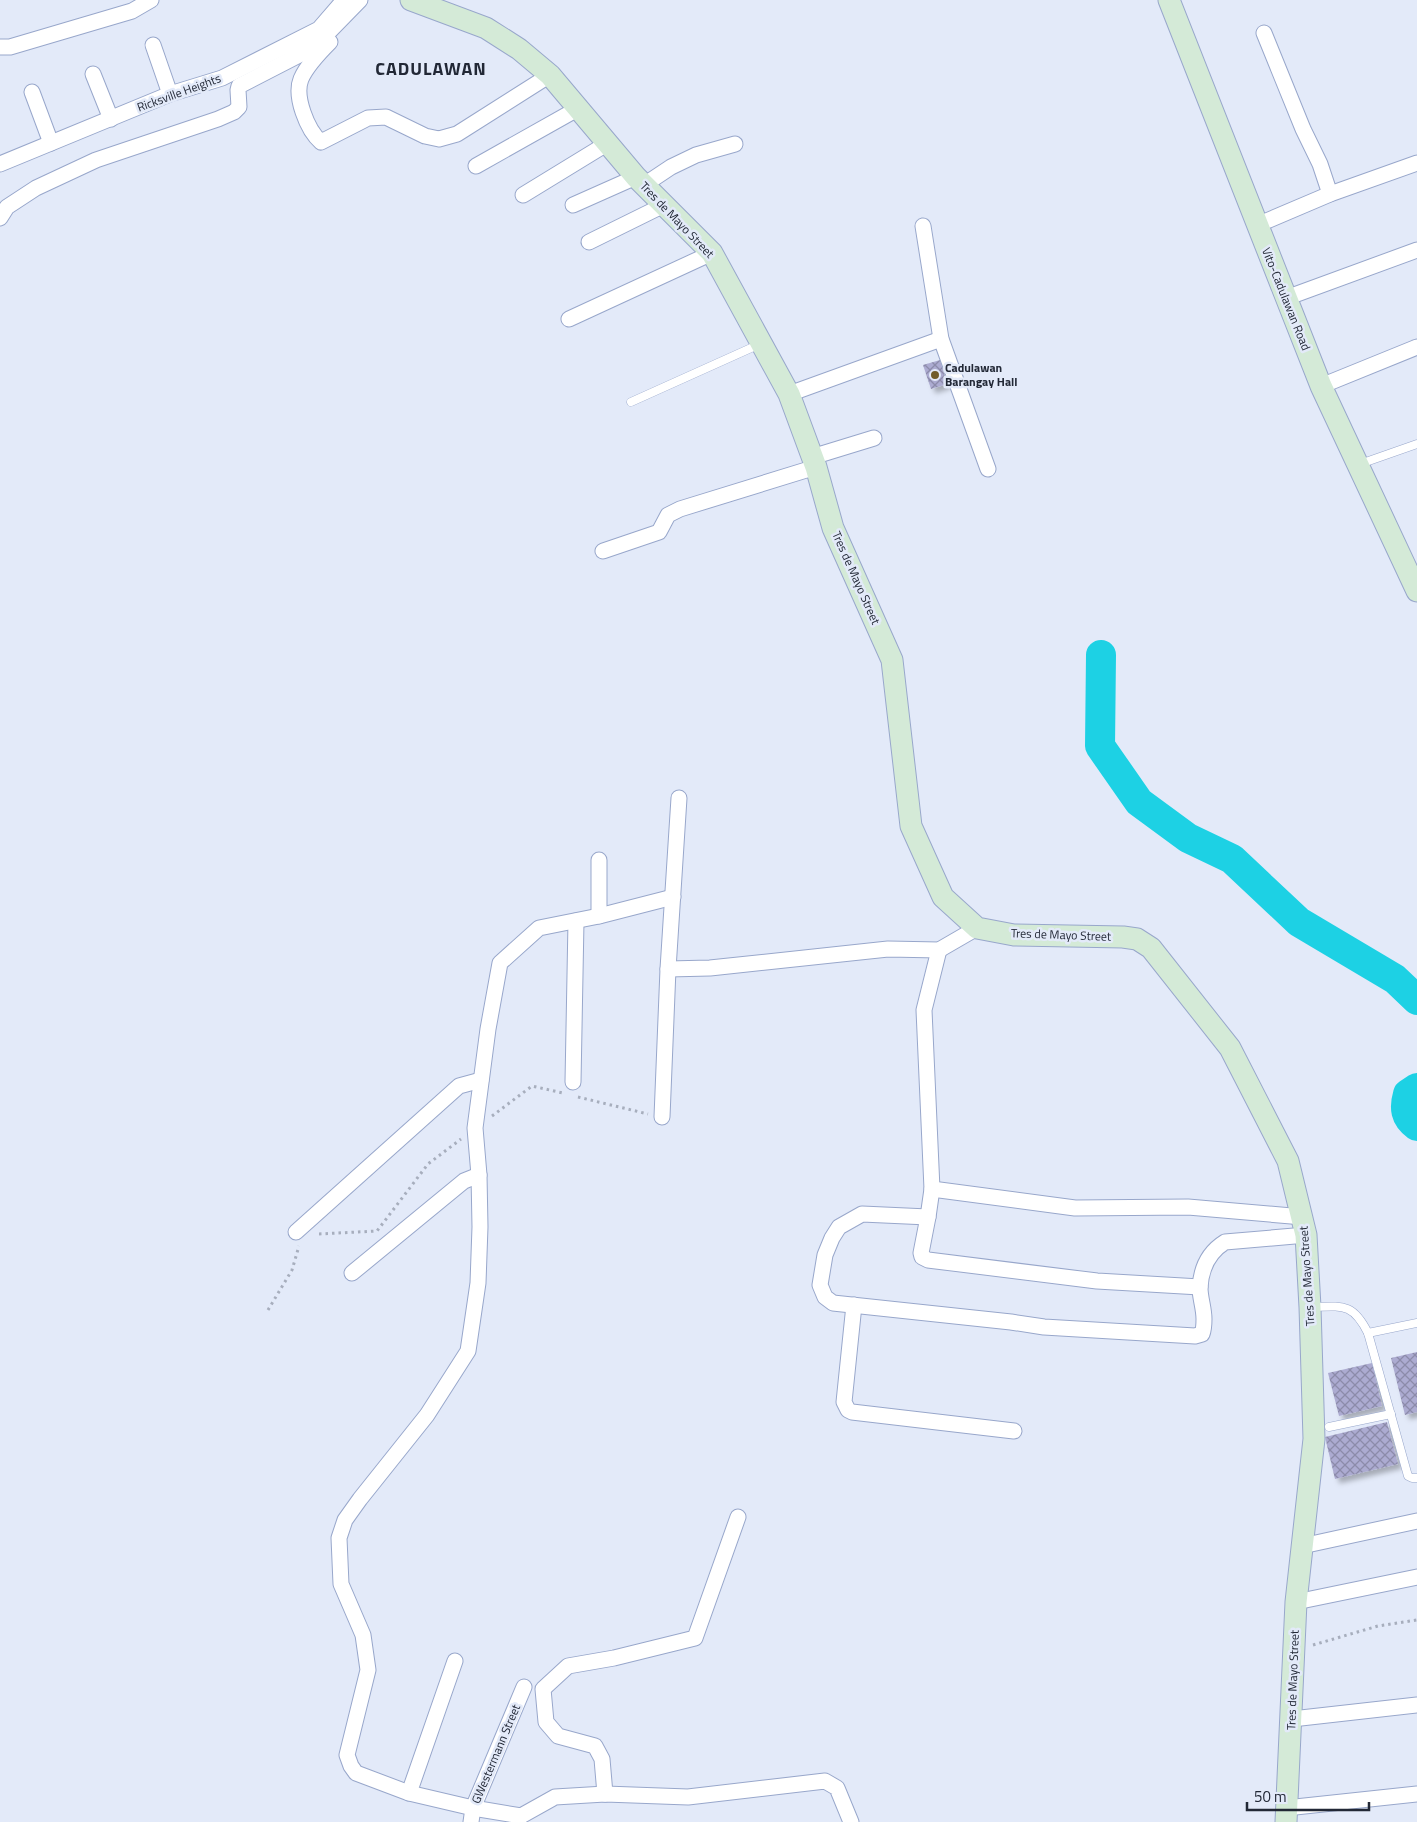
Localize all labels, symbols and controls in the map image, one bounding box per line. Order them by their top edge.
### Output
district label: CADULAWAN [375,55,487,82]
street label: Ricksville Heights [134,68,224,117]
street label: Tres de Mayo Street [636,177,720,263]
street label: Vito-Cadulawan Road [1257,244,1316,353]
place label: Cadulawan Barangay Hall [945,358,1018,391]
marker: Cadulawan Barangay Hall [929,369,941,381]
street label: Tres de Mayo Street [827,528,886,628]
street label: Tres de Mayo Street [1011,923,1112,946]
street label: Tres de Mayo Street [1293,1225,1319,1327]
street label: Tres de Mayo Street [1281,1629,1304,1730]
street label: GWestermann Street [466,1700,525,1806]
scale bar [1247,1780,1370,1812]
text: 50 m [1254,1785,1287,1808]

